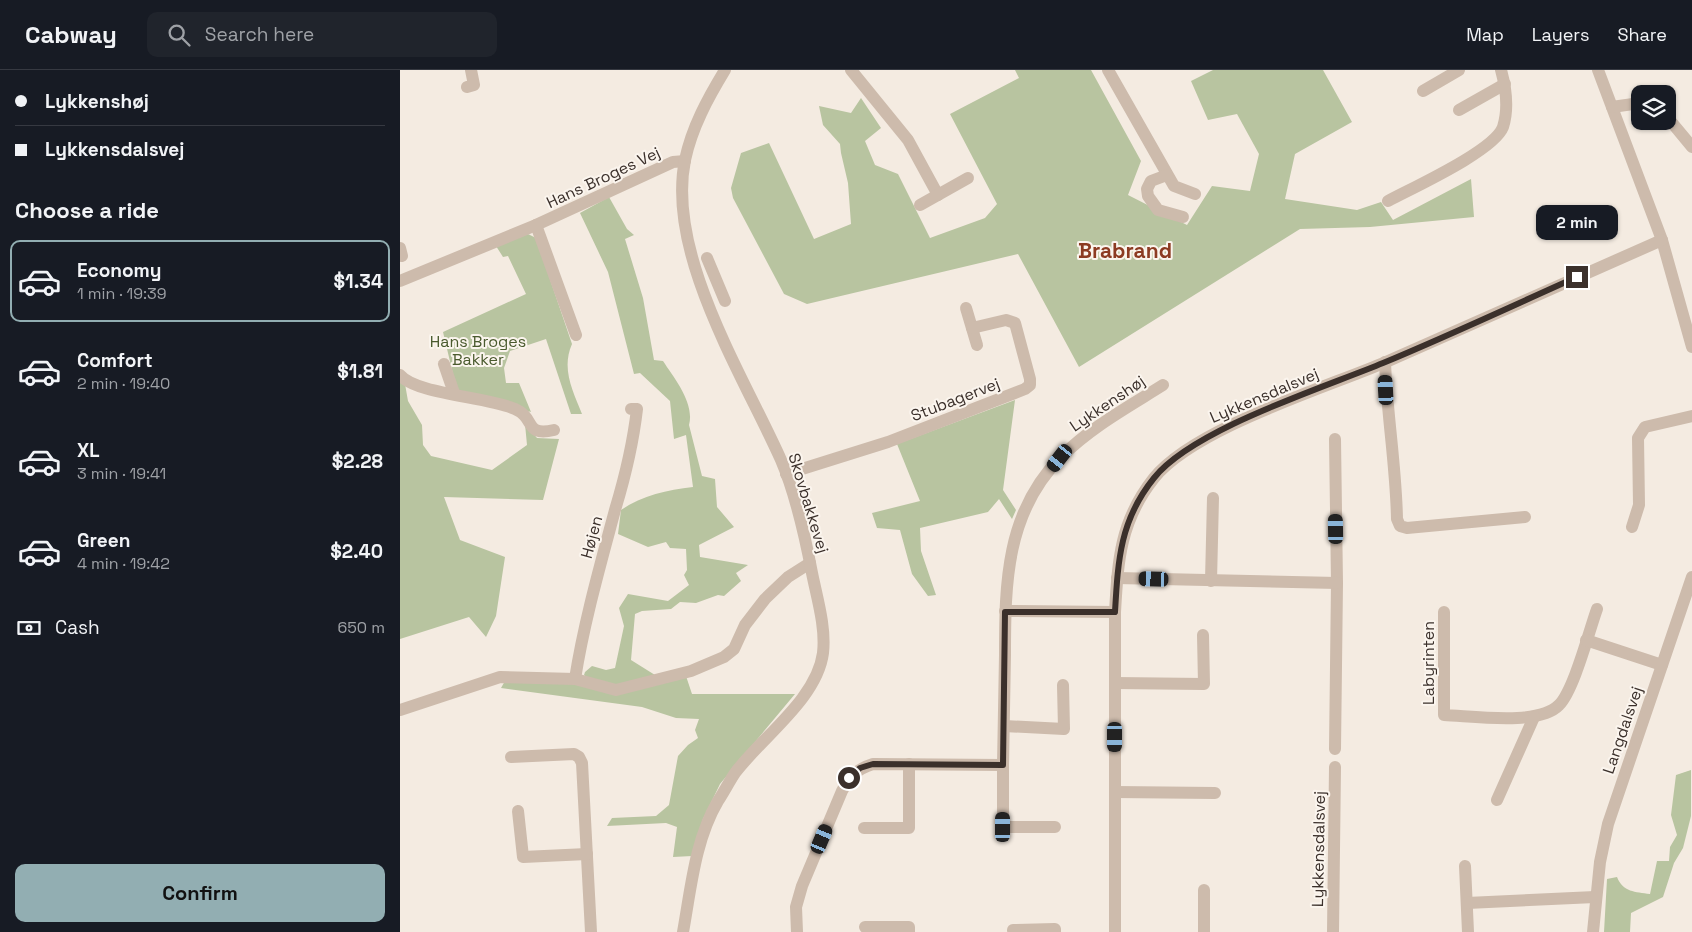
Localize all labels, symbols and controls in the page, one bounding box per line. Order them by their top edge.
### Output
search box [147,12,497,57]
text: Cabway [25,19,117,50]
icon: search [165,21,193,49]
text: Search here [205,22,314,47]
text: Map [1466,23,1504,46]
text: Layers [1532,23,1589,46]
text: Share [1617,23,1667,46]
map controls [1631,85,1676,130]
button: layers [1631,85,1676,130]
text: Lykkenshøj [45,89,149,114]
text: Lykkensdalsvej [45,137,184,162]
street label: Hans Broges Vej [543,142,663,213]
text: Choose a ride [15,196,159,224]
callout: 2 min [1536,204,1618,240]
text: 2 min [1556,212,1598,233]
district label: Brabrand [1078,237,1172,264]
text: Economy [77,258,161,283]
icon: car [17,259,62,304]
route end [1566,266,1588,288]
text: $1.34 [334,269,383,294]
text: 1 min · 19:39 [77,283,167,304]
park label: Hans Broges Bakker [430,331,526,370]
text: Comfort [77,348,153,373]
icon: car [17,349,62,394]
text: $1.81 [337,359,383,384]
street label: Lykkensdalsvej [1207,363,1322,428]
street label: Lykkenshøj [1066,370,1149,436]
text: 2 min · 19:40 [77,373,170,394]
street label: Stubagervej [908,373,1003,426]
car [1377,375,1394,405]
text: XL [77,438,100,463]
icon: car [17,439,62,484]
car [1044,442,1075,474]
text: $2.28 [332,449,383,474]
street label: Skovbakkevej [783,451,834,556]
text: 3 min · 19:41 [77,463,166,484]
street label: Højen [576,513,607,561]
car [1328,514,1343,544]
text: Green [77,528,130,553]
icon: car [17,529,62,574]
text: $2.40 [330,539,383,564]
text: 4 min · 19:42 [77,553,170,574]
car [1138,571,1169,587]
icon: cash [15,614,43,642]
text: Cash [55,615,100,640]
text: 650 m [337,617,385,638]
street label: Labyrinten [1418,621,1439,705]
street label: Langdalsvej [1598,684,1647,777]
car [1107,722,1122,752]
route start [838,767,860,789]
street label: Lykkensdalsvej [1307,791,1330,907]
car [995,812,1010,842]
car [809,822,834,856]
button: Confirm [15,864,385,922]

